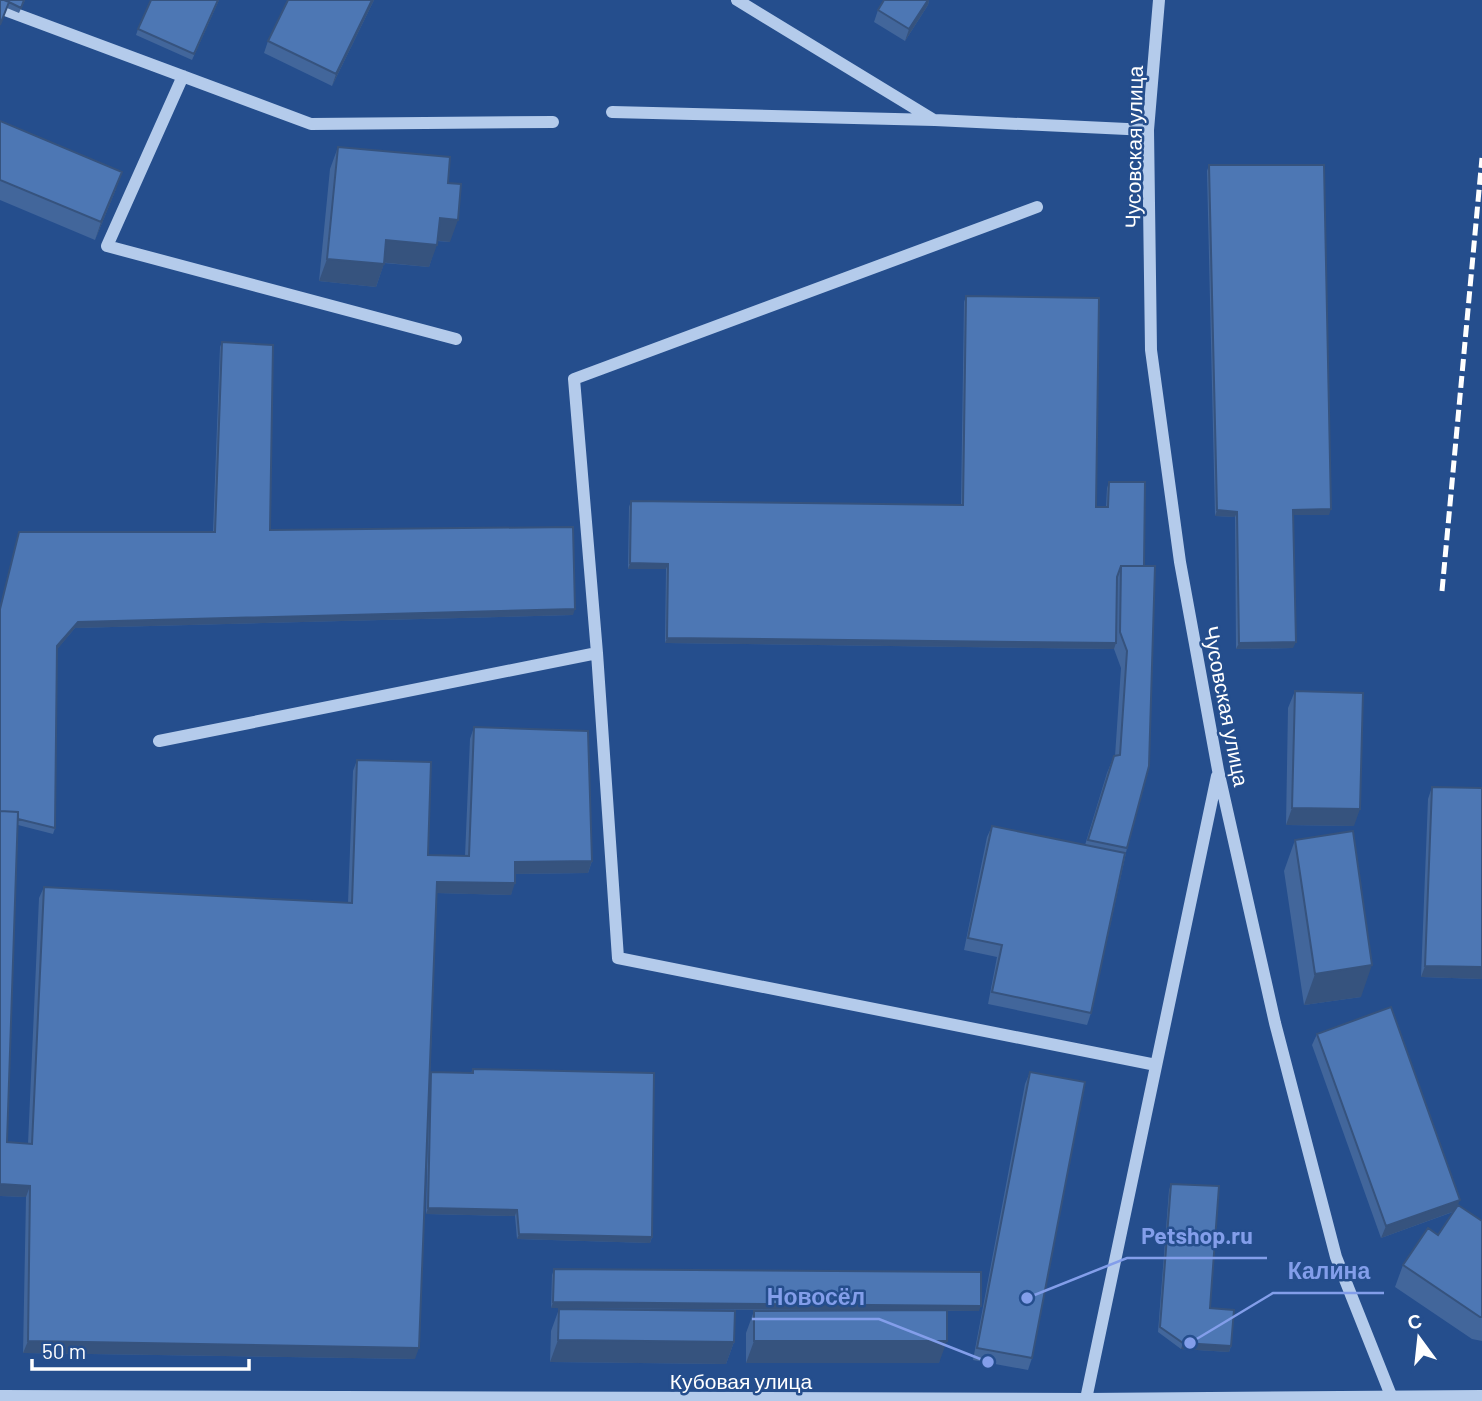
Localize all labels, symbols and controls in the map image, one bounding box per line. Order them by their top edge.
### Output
street label: Чусовская улица [1119,65,1147,229]
street label: Чусовская улица [1199,624,1255,789]
callout: Petshop.ru [1127,1214,1267,1258]
text: Petshop.ru [1141,1221,1253,1249]
callout: Калина [1273,1249,1384,1293]
text: Калина [1288,1256,1370,1284]
callout: Новосёл [752,1275,879,1319]
text: Новосёл [767,1282,865,1310]
north arrow [1384,1303,1454,1373]
text: С [1405,1308,1424,1334]
scale bar [32,1328,248,1372]
text: 50 m [42,1338,86,1363]
street label: Кубовая улица [670,1368,813,1393]

